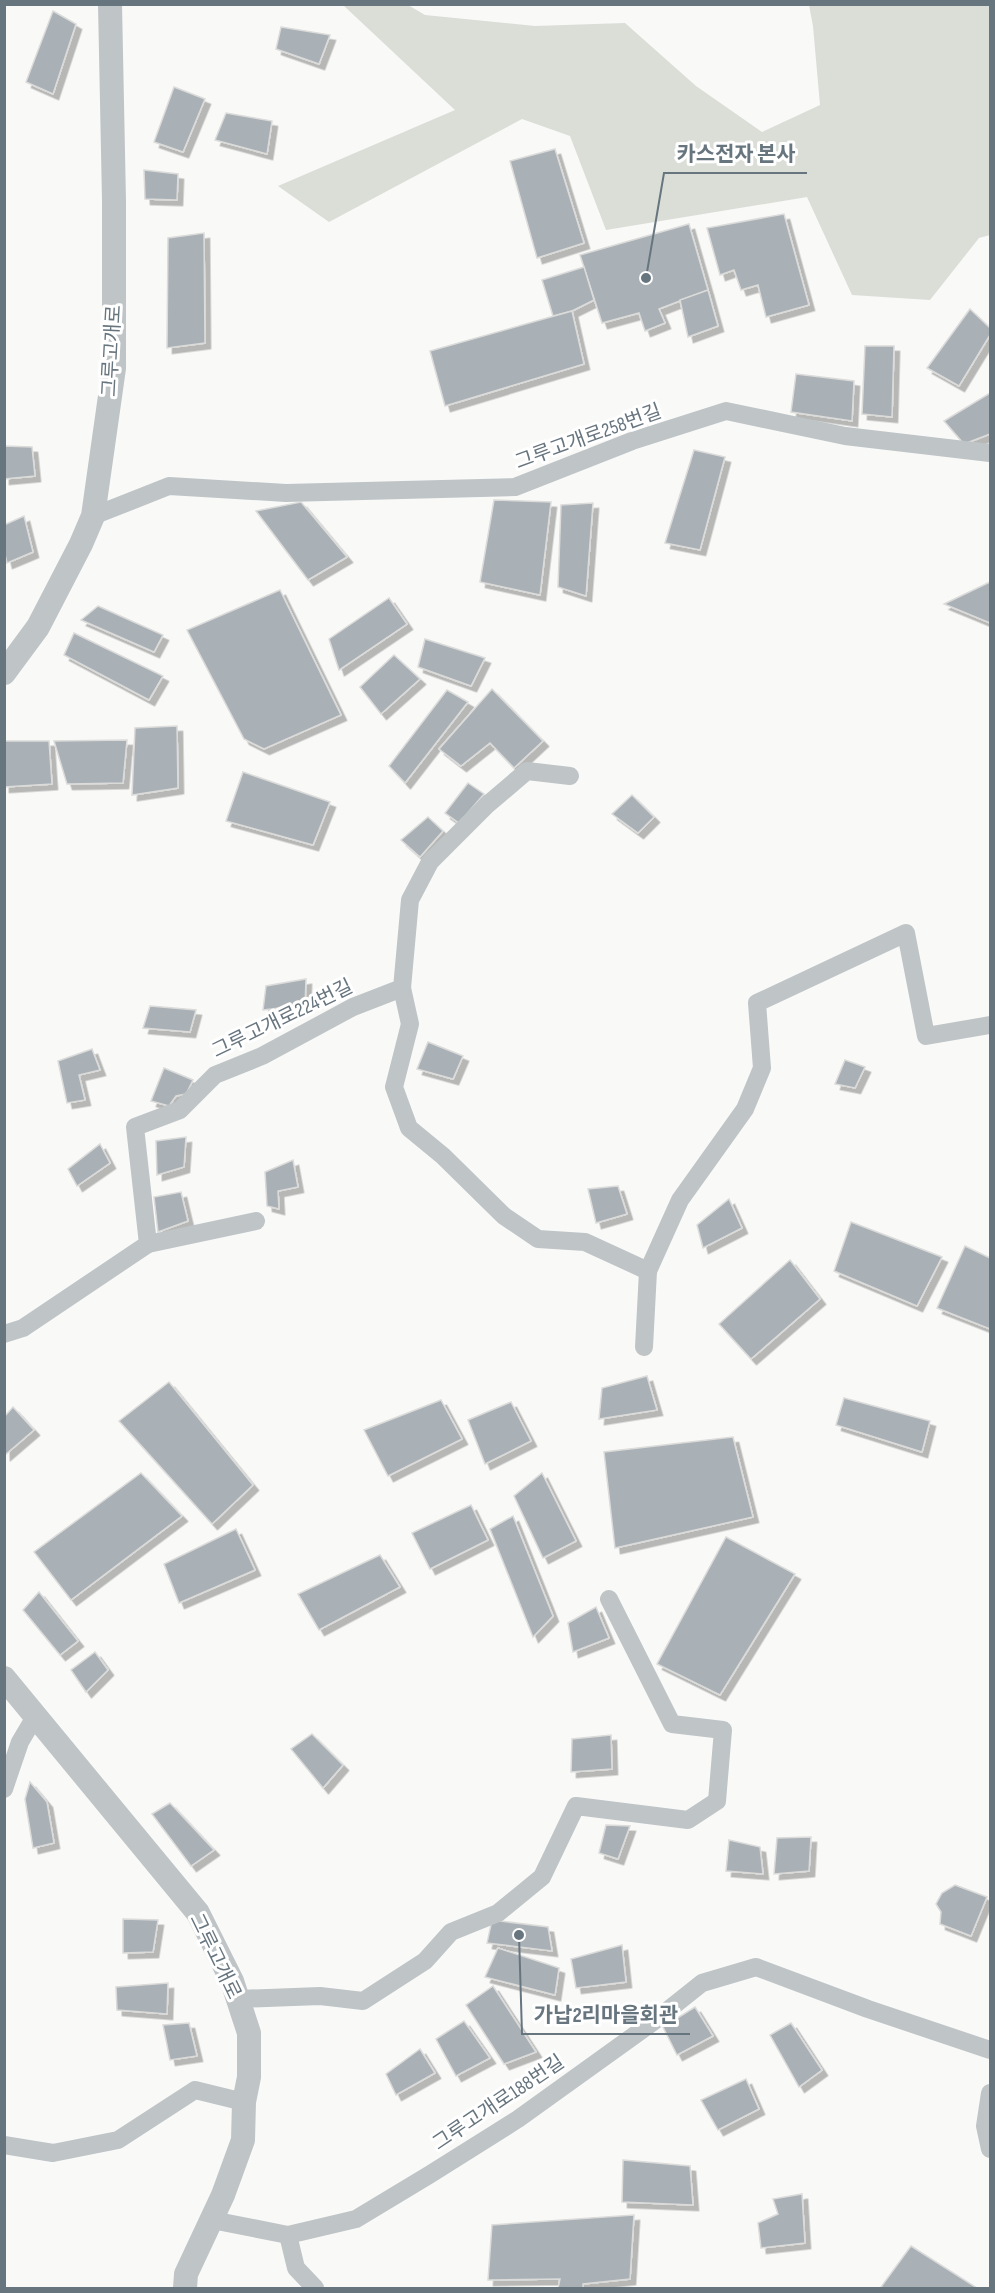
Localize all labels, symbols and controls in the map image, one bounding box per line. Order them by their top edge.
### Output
callout: 카스전자 본사 [664,134,807,173]
text: 카스전자 본사 [676,142,796,167]
street label: 그루고개로 [98,304,126,398]
street label: 그루고개로258번길 [512,399,665,475]
street label: 그루고개로224번길 [208,974,357,1063]
street label: 그루고개로 [184,1910,246,2003]
callout: 가납2리마을회관 [522,1995,690,2034]
text: 가납2리마을회관 [534,2003,678,2028]
street label: 그루고개로188번길 [428,2050,569,2156]

